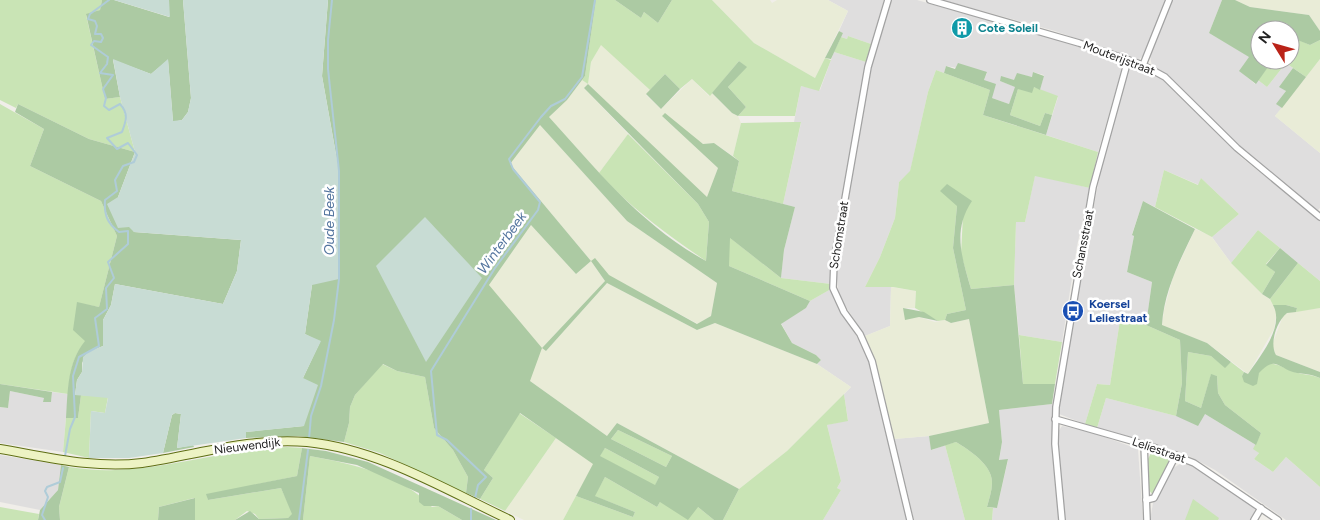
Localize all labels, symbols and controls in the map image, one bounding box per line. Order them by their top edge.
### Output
building icon: Cote Soleil [950,16,974,40]
north arrow [1250,20,1300,70]
place label: Cote Soleil [978,21,1038,35]
text: N [1255,28,1275,47]
street label: Mouterijstraat [1081,38,1157,78]
water label: Oude Beek [321,185,338,255]
street label: Schomstraat [827,200,851,270]
water label: Winterbeek [474,208,531,277]
street label: Schansstraat [1069,208,1097,280]
place label: Koersel Leliestraat [1089,297,1148,325]
bus stop icon: Koersel Leliestraat [1061,299,1085,323]
street label: Leliestraat [1130,434,1188,466]
street label: Nieuwendijk [213,435,281,457]

